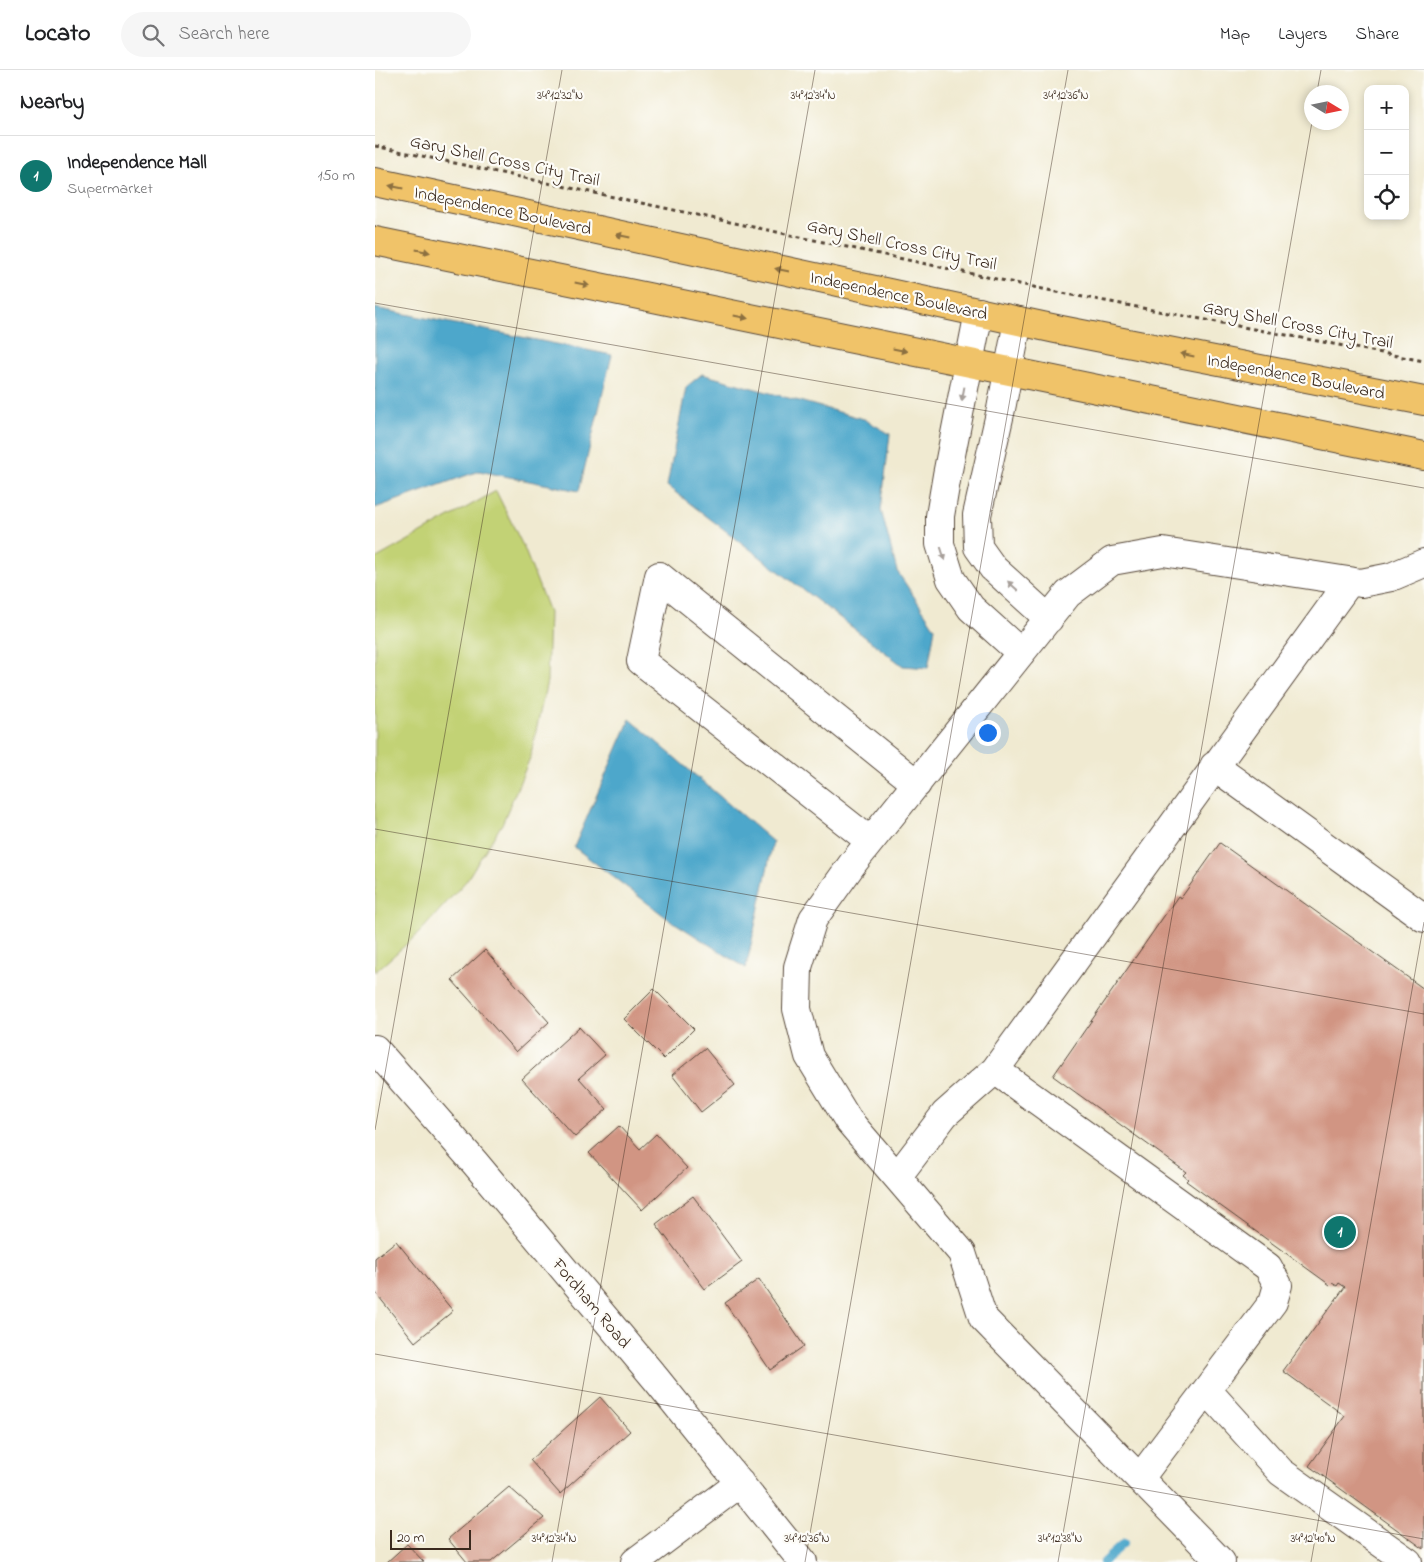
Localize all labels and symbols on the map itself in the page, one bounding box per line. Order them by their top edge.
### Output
north arrow [1304,85,1349,130]
text: 34°12'32"N [537,87,583,105]
text: 34°12'34"N [791,87,835,105]
text: 34°12'36"N [1043,87,1089,105]
street label: Gary Shell Cross City Trail [407,129,602,195]
street label: Independence Boulevard [411,180,594,243]
one-way arrow [388,183,403,191]
street label: Gary Shell Cross City Trail [804,213,999,279]
one-way arrow [614,231,630,239]
one-way arrow [415,247,430,255]
street label: Independence Boulevard [807,265,990,328]
one-way arrow [774,266,789,274]
one-way arrow [574,280,589,288]
street label: Gary Shell Cross City Trail [1200,295,1395,357]
one-way arrow [733,313,749,321]
one-way arrow [893,346,909,354]
street label: Independence Boulevard [1204,348,1387,408]
one-way arrow [1180,351,1195,359]
one-way arrow [959,387,967,402]
one-way arrow [940,547,947,562]
one-way arrow [1008,580,1020,592]
your location [975,720,1001,746]
pin: 1 [1324,1213,1356,1251]
street label: Fordham Road [544,1253,636,1355]
scale bar [390,1527,471,1550]
text: 34°12'34"N [532,1530,576,1548]
text: 34°12'36"N [784,1530,830,1548]
text: 34°12'38"N [1038,1530,1082,1548]
text: 34°12'40"N [1290,1530,1336,1548]

